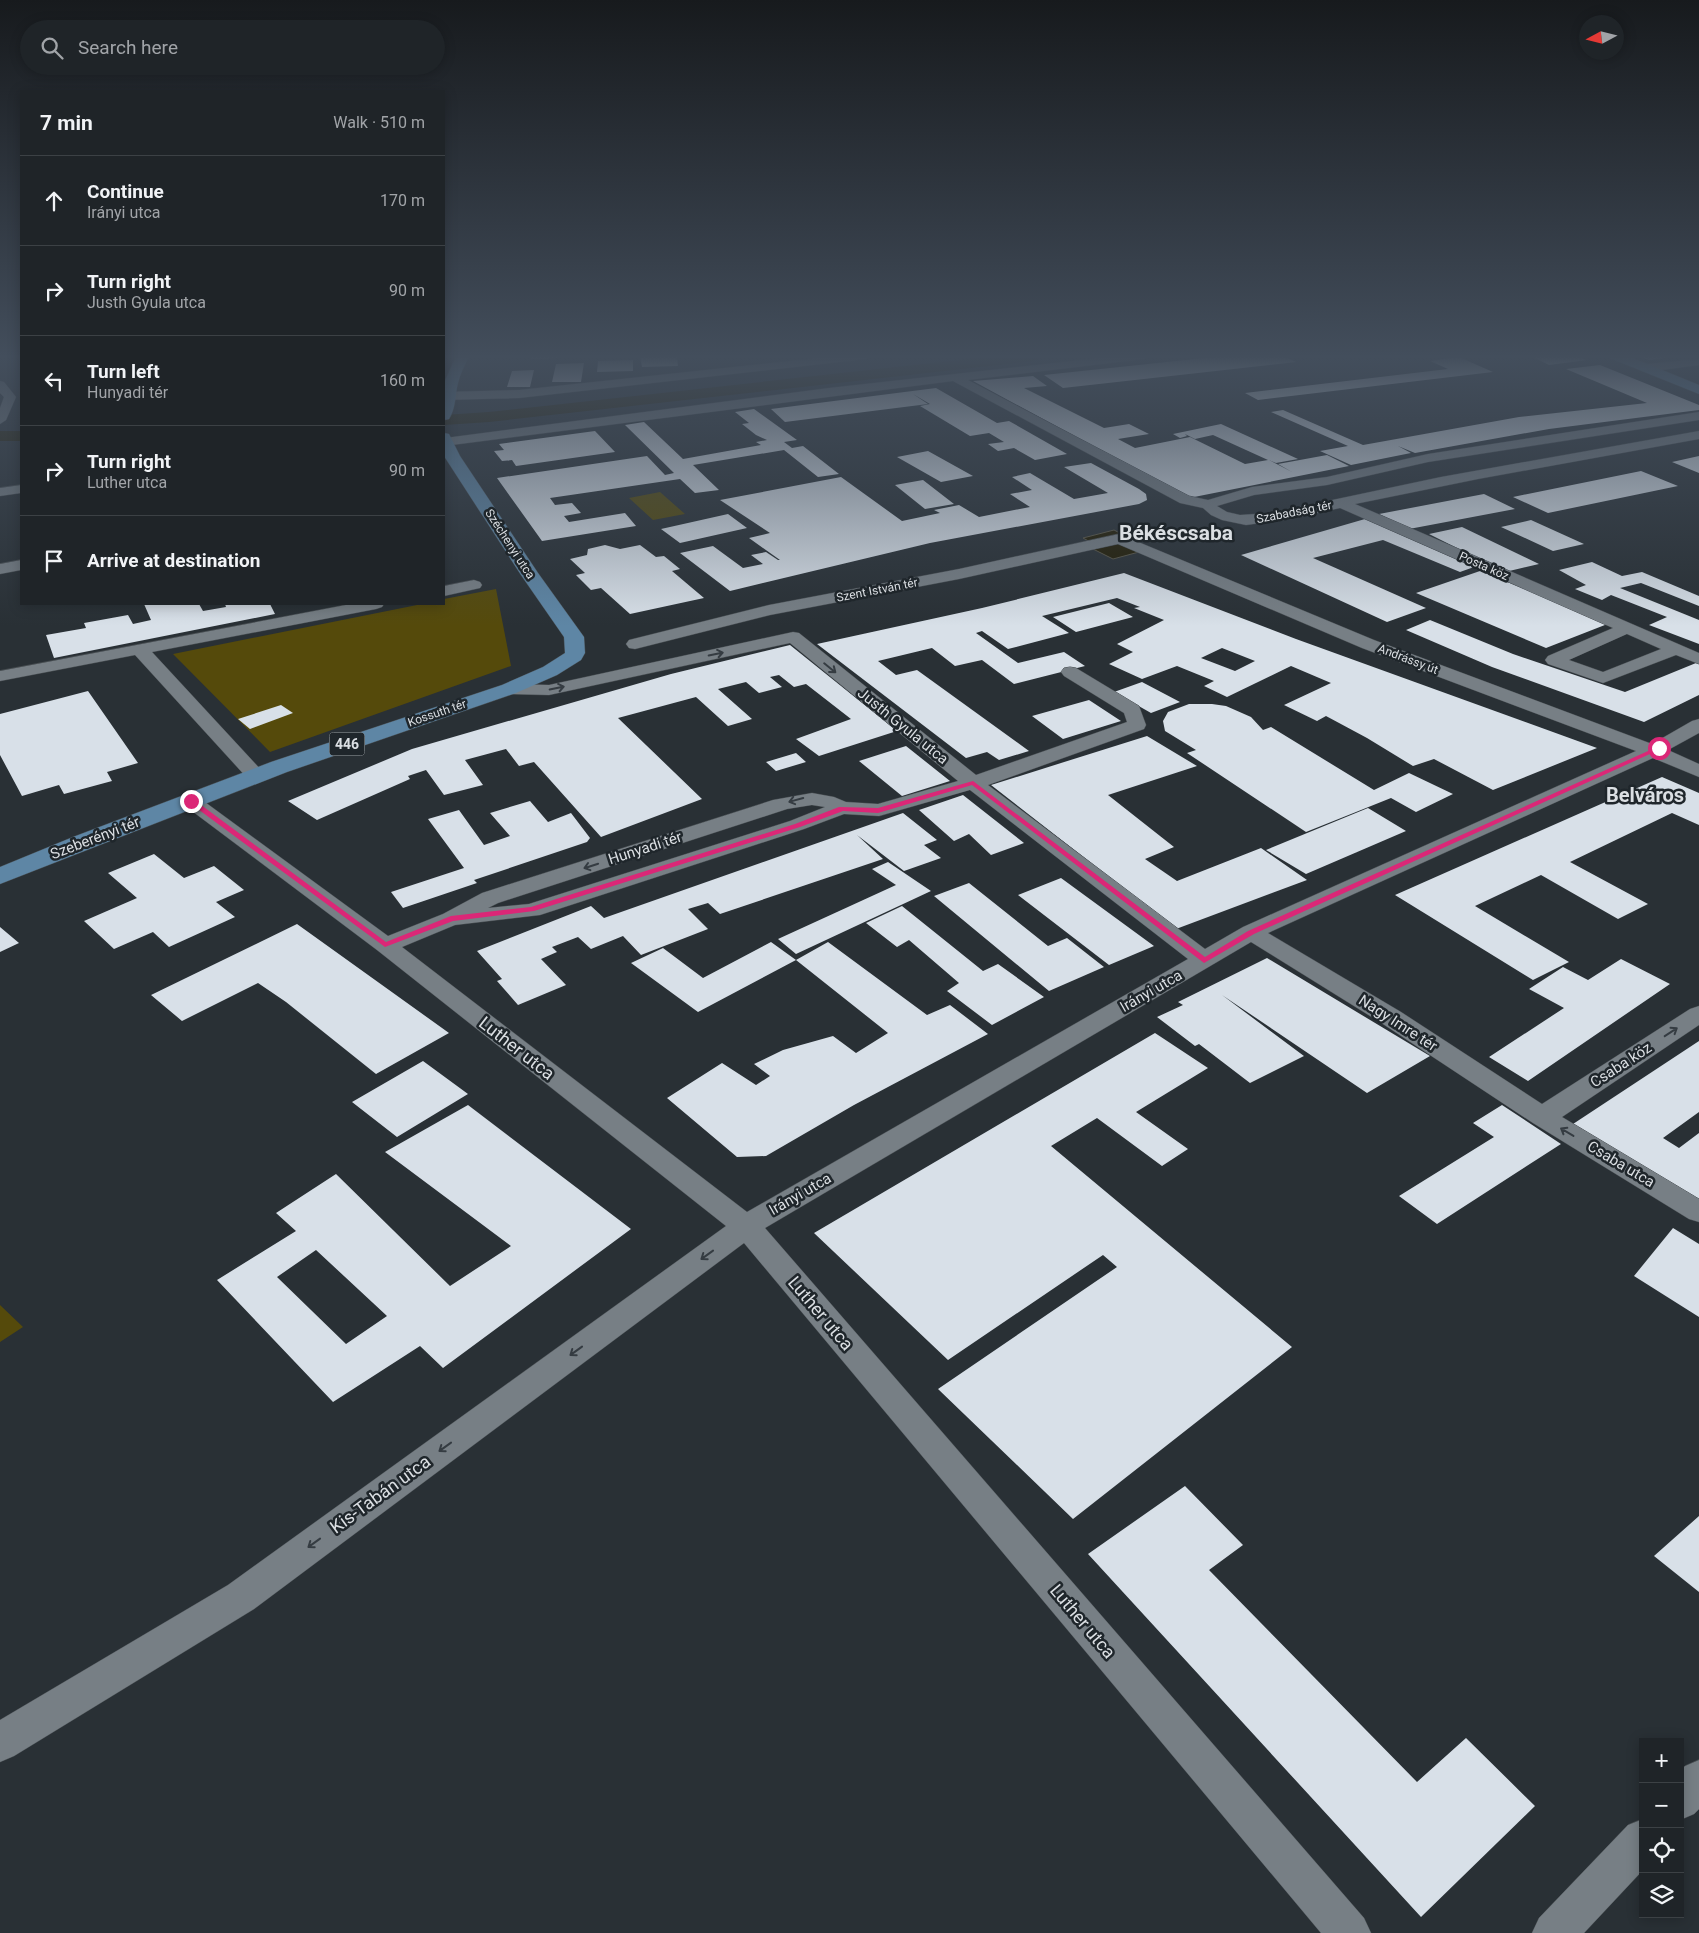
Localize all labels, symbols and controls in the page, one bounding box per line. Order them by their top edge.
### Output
north arrow [1579,15,1624,60]
search box [20,20,445,75]
icon: search [38,34,66,62]
text: Search here [78,36,178,59]
text: 7 min [40,111,93,135]
text: Walk · 510 m [333,113,425,132]
text: Continue [87,180,164,203]
icon: ahead [40,187,68,215]
text: 170 m [380,191,425,210]
text: Irányi utca [87,203,161,222]
text: Turn right [87,270,171,293]
icon: right [40,277,68,305]
text: 90 m [389,281,425,300]
text: Justh Gyula utca [87,293,206,312]
text: Turn left [87,360,160,383]
icon: left [40,367,68,395]
text: 160 m [380,371,425,390]
text: Hunyadi tér [87,383,168,402]
text: Turn right [87,450,171,473]
icon: right [40,457,68,485]
text: 90 m [389,461,425,480]
text: Luther utca [87,473,167,492]
street label: Szabadság tér [1255,498,1333,526]
street label: Széchenyi utca [482,507,538,581]
district label: Békéscsaba [1119,521,1233,545]
icon: arrive [40,547,68,575]
text: Arrive at destination [87,549,260,572]
street label: Posta köz [1457,549,1511,583]
street label: Szent István tér [835,575,919,605]
street label: Andrássy út [1376,641,1440,677]
one-way arrow [708,649,724,658]
one-way arrow [824,662,837,673]
one-way arrow [549,683,565,692]
street label: Justh Gyula utca [854,684,952,768]
street label: Kossuth tér [406,696,468,730]
road number: 446 [330,732,364,756]
route start [1648,737,1671,760]
district label: Belváros [1606,783,1684,807]
route end [180,790,203,813]
one-way arrow [788,796,804,806]
street label: Szeberényi tér [48,813,142,863]
street label: Hunyadi tér [606,828,684,868]
one-way arrow [583,861,599,871]
street label: Irányi utca [1117,966,1185,1016]
street label: Nagy Imre tér [1355,991,1441,1055]
street label: Luther utca [475,1012,559,1084]
one-way arrow [1663,1027,1677,1037]
street label: Csaba köz [1587,1039,1655,1091]
one-way arrow [1561,1127,1575,1137]
street label: Csaba utca [1584,1137,1658,1191]
street label: Irányi utca [766,1169,834,1219]
one-way arrow [701,1249,714,1260]
street label: Luther utca [784,1272,858,1354]
one-way arrow [569,1346,583,1356]
one-way arrow [438,1442,452,1452]
street label: Kis-Tabán utca [326,1451,434,1537]
one-way arrow [307,1538,321,1548]
street label: Luther utca [1046,1580,1120,1662]
map controls [1639,1738,1684,1918]
button: + [1639,1738,1684,1783]
button: − [1639,1783,1684,1828]
button: locate [1639,1828,1684,1873]
button: layers [1639,1873,1684,1918]

